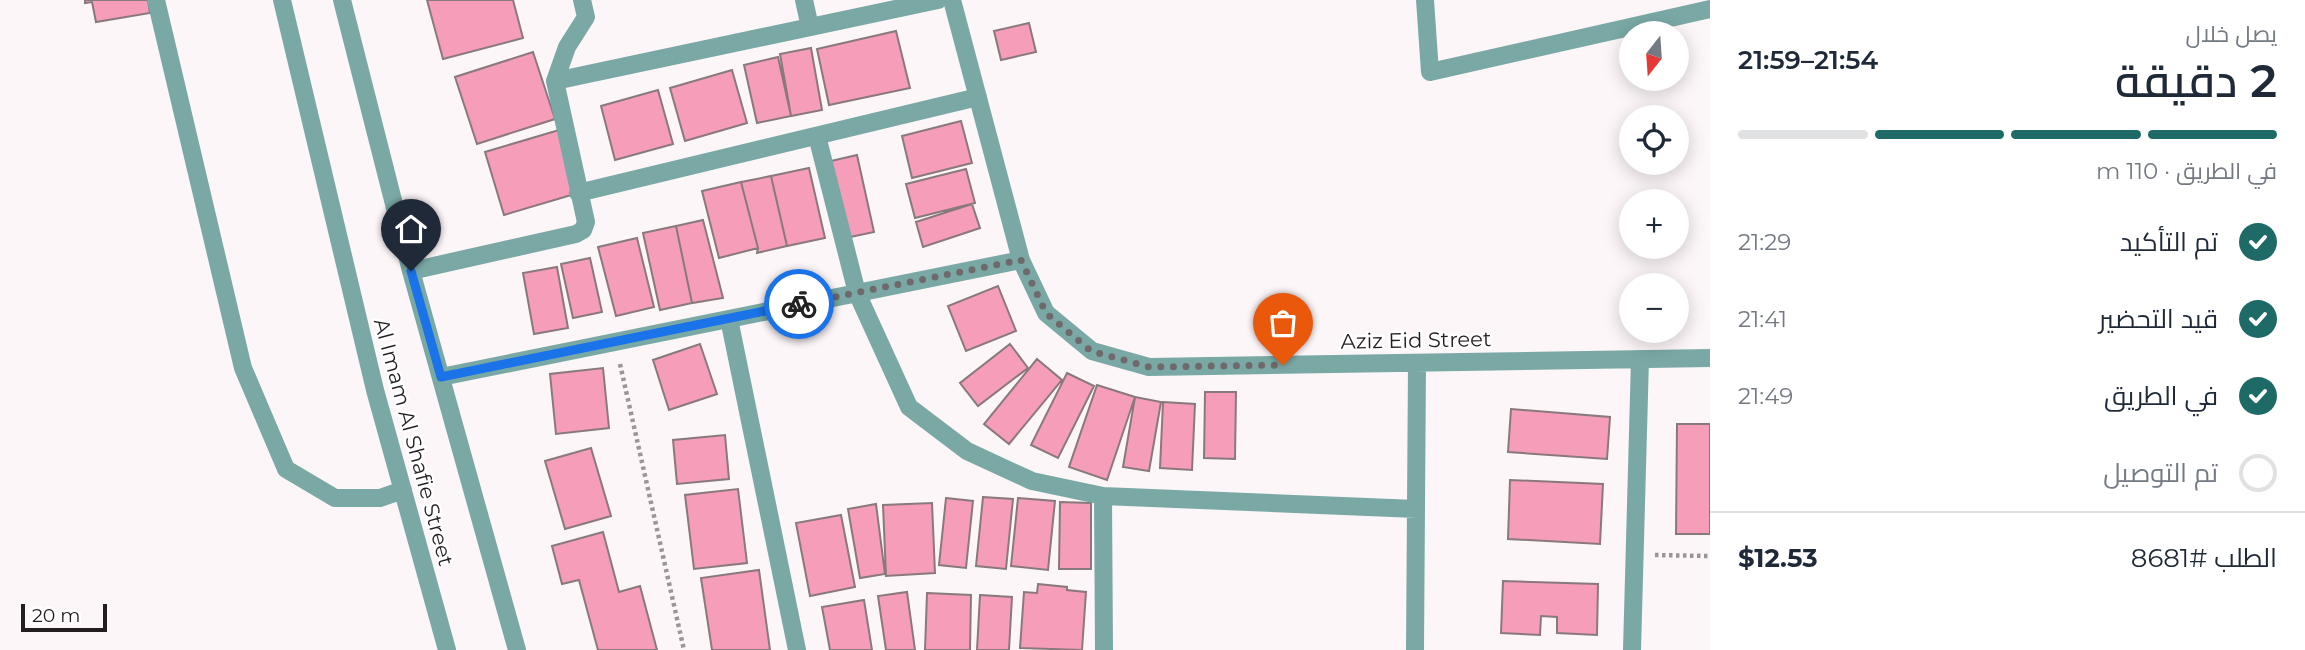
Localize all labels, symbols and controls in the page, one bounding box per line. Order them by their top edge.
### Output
text: يصل خلال [2186,20,2277,48]
north arrow [1619,21,1689,91]
map controls [1619,21,1689,343]
text: 21:54–21:59 [1738,44,1878,76]
text: 2 دقيقة [2115,52,2277,109]
button: locate [1619,105,1689,175]
text: في الطريق · 110 m [2096,157,2277,185]
button: + [1619,189,1689,259]
pin [381,199,441,271]
icon: home [392,210,430,248]
icon: check [2239,223,2277,261]
text: تم التأكيد [2120,226,2218,258]
text: 21:29 [1738,228,1791,256]
courier [764,269,834,339]
button: − [1619,273,1689,343]
icon: bike [780,285,818,323]
pin [1253,293,1313,365]
icon: check [2239,300,2277,338]
text: قيد التحضير [2099,303,2218,335]
icon: bag [1264,304,1302,342]
text: 21:41 [1738,305,1787,333]
street label: Al Imam Al Shafie Street [369,316,459,568]
street label: Aziz Eid Street [1340,326,1492,354]
icon: check [2239,377,2277,415]
text: في الطريق [2104,380,2218,412]
text: 21:49 [1738,382,1793,410]
text: تم التوصيل [2103,457,2218,489]
text: $12.53 [1738,542,1818,574]
text: الطلب #8681 [2131,542,2277,574]
scale bar [21,601,107,633]
text: 20 m [32,604,80,627]

